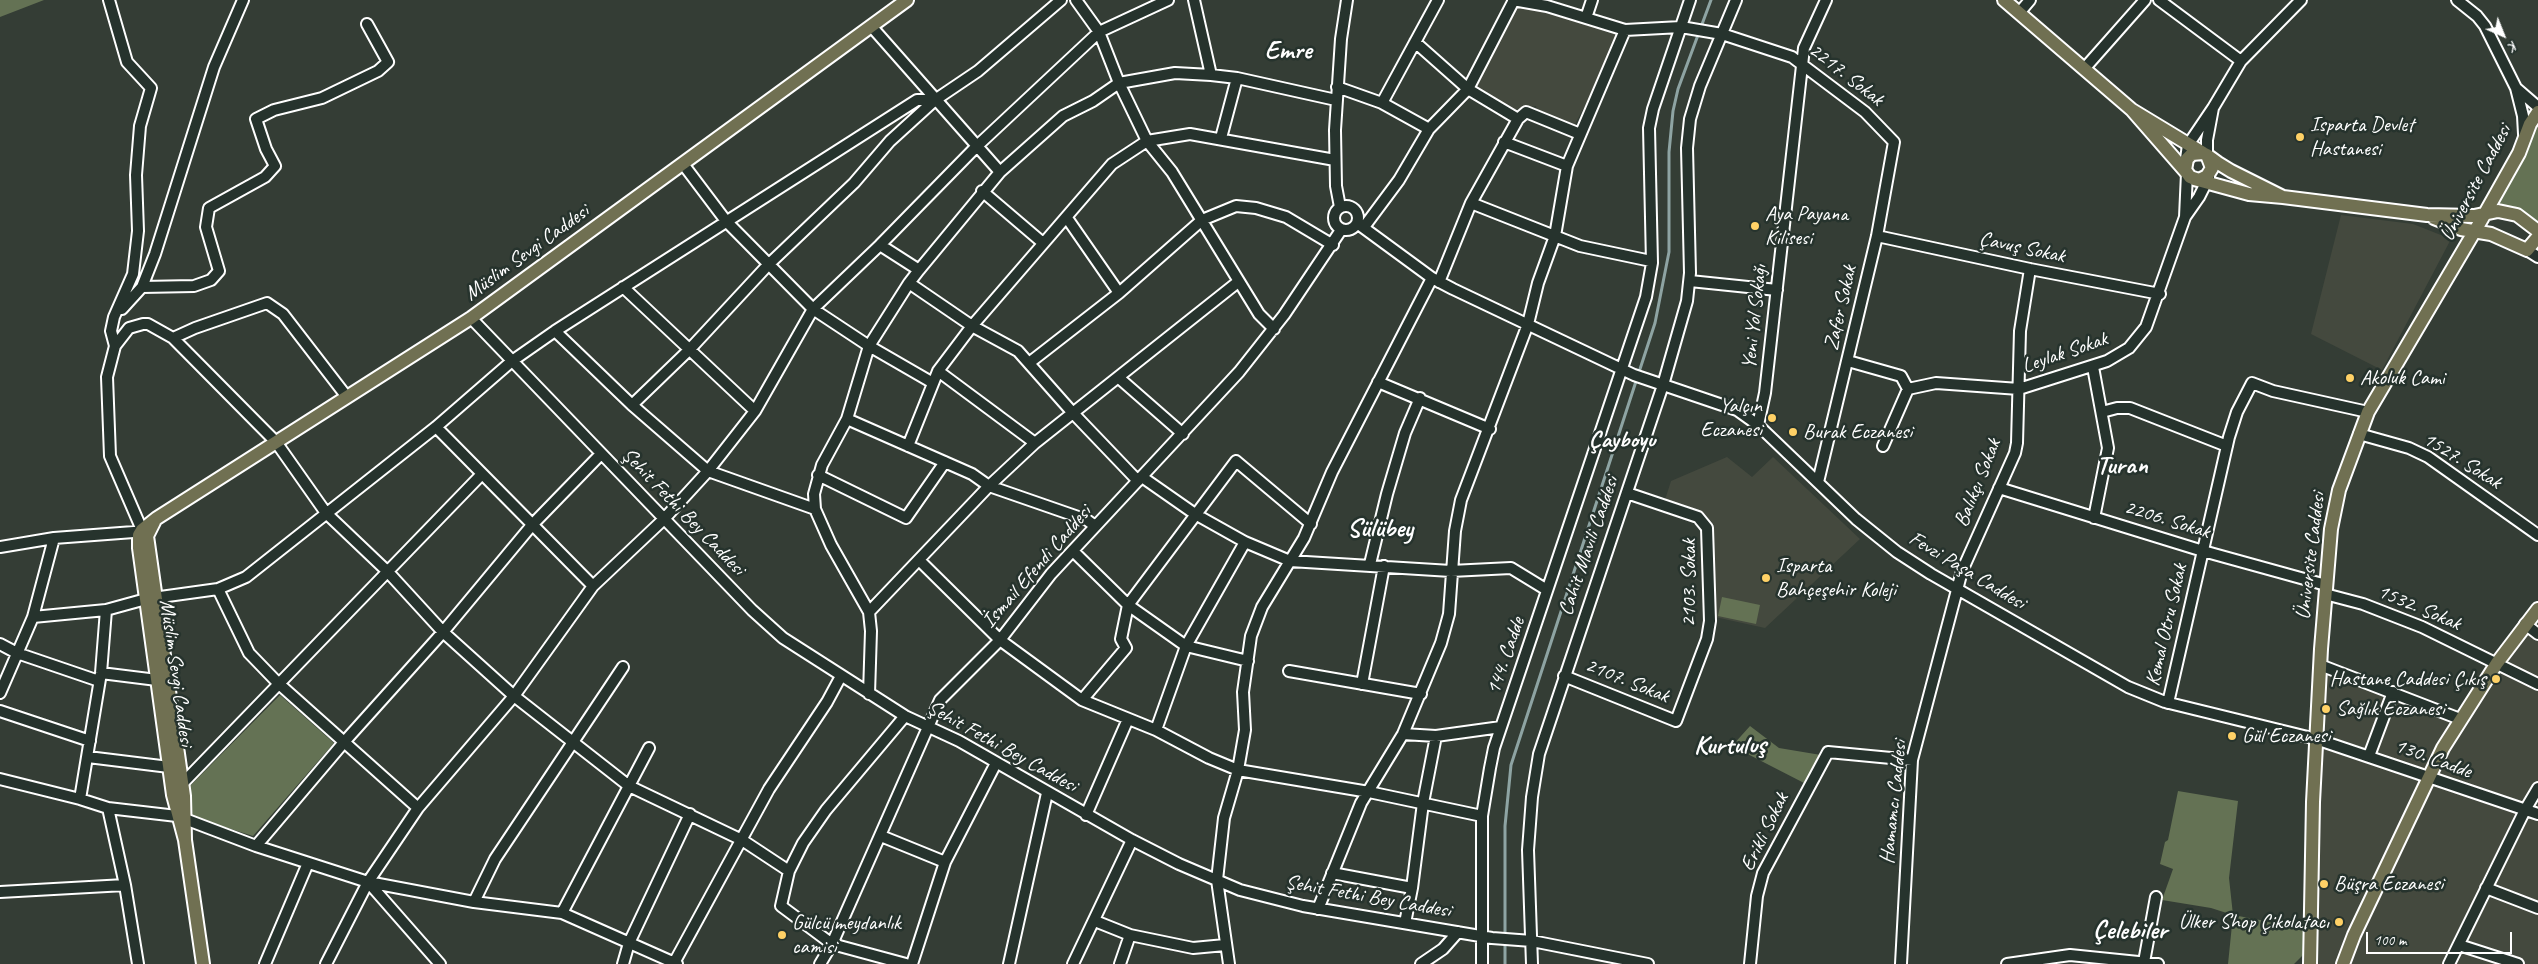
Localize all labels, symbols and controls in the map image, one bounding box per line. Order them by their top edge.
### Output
north arrow [2478,10,2528,60]
district label: Emre [1265,35,1311,67]
street label: 2217. Sokak [1803,38,1889,112]
text: K [2505,38,2522,55]
place label: Isparta Devlet Hastanesi [2310,112,2414,162]
street label: Üniversite Caddesi [2435,120,2517,246]
marker: Isparta Devlet Hastanesi [2294,131,2306,143]
street label: Müslim Sevgi Caddesi [460,199,594,307]
place label: Aya Payana Kilisesi [1765,201,1848,251]
marker: Aya Payana Kilisesi [1749,220,1761,232]
street label: Çavuş Sokak [1977,227,2067,269]
street label: Zafer Sokak [1819,263,1863,353]
street label: Yeni Yol Sokağı [1737,264,1773,370]
street label: Leylak Sokak [2019,327,2111,379]
place label: Akoluk Cami [2360,365,2445,391]
marker: Akoluk Cami [2344,372,2356,384]
place label: Yalçın Eczanesi [1700,393,1762,443]
marker: Yalçın Eczanesi [1766,412,1778,424]
place label: Burak Eczanesi [1803,419,1912,445]
marker: Burak Eczanesi [1787,426,1799,438]
district label: Çayboyu [1589,427,1655,455]
street label: 1527. Sokak [2418,427,2506,495]
street label: Balıkçı Sokak [1949,435,2007,531]
street label: Şehit Fethi Bey Caddesi [616,443,750,581]
district label: Turan [2096,450,2148,482]
street label: Cahit Mavili Caddesi [1553,473,1625,619]
street label: Üniversite Caddesi [2291,491,2331,621]
street label: 2206. Sokak [2121,495,2213,545]
street label: İsmail Efendi Caddesi [977,500,1097,634]
district label: Sülübey [1347,513,1413,545]
street label: Fevzi Paşa Caddesi [1904,526,2030,616]
street label: 2103. Sokak [1676,539,1702,627]
place label: Isparta Bahçeşehir Koleji [1776,553,1896,603]
street label: Kemal Otru Sokak [2141,561,2193,689]
marker: Isparta Bahçeşehir Koleji [1760,572,1772,584]
street label: 1532. Sokak [2373,579,2465,637]
street label: Müslim Sevgi Caddesi [153,598,199,748]
street label: 144. Cadde [1481,614,1531,698]
street label: 2107. Sokak [1581,653,1673,709]
place label: Hastane Caddesi Çıkış [2330,666,2486,692]
marker: Hastane Caddesi Çıkış [2490,673,2502,685]
street label: Şehit Fethi Bey Caddesi [923,695,1081,799]
place label: Sağlık Eczanesi [2336,696,2445,722]
marker: Sağlık Eczanesi [2320,703,2332,715]
place label: Gül Eczanesi [2242,723,2330,749]
district label: Kurtuluş [1694,730,1766,762]
marker: Gül Eczanesi [2226,730,2238,742]
street label: 130. Cadde [2391,733,2475,785]
street label: Hamamcı Caddesi [1875,739,1913,865]
street label: Erikli Sokak [1735,789,1795,875]
street label: Şehit Fethi Bey Caddesi [1283,870,1453,924]
place label: Büşra Eczanesi [2334,871,2443,897]
marker: Büşra Eczanesi [2318,878,2330,890]
place label: Ülker Shop Çikolatacı [2179,909,2329,935]
place label: Gülcü meydanlık camisi [792,910,901,960]
district label: Çelebiler [2093,915,2167,947]
marker: Ülker Shop Çikolatacı [2333,916,2345,928]
scale bar [2368,922,2514,954]
marker: Gülcü meydanlık camisi [776,929,788,941]
text: 100 m [2374,931,2406,950]

